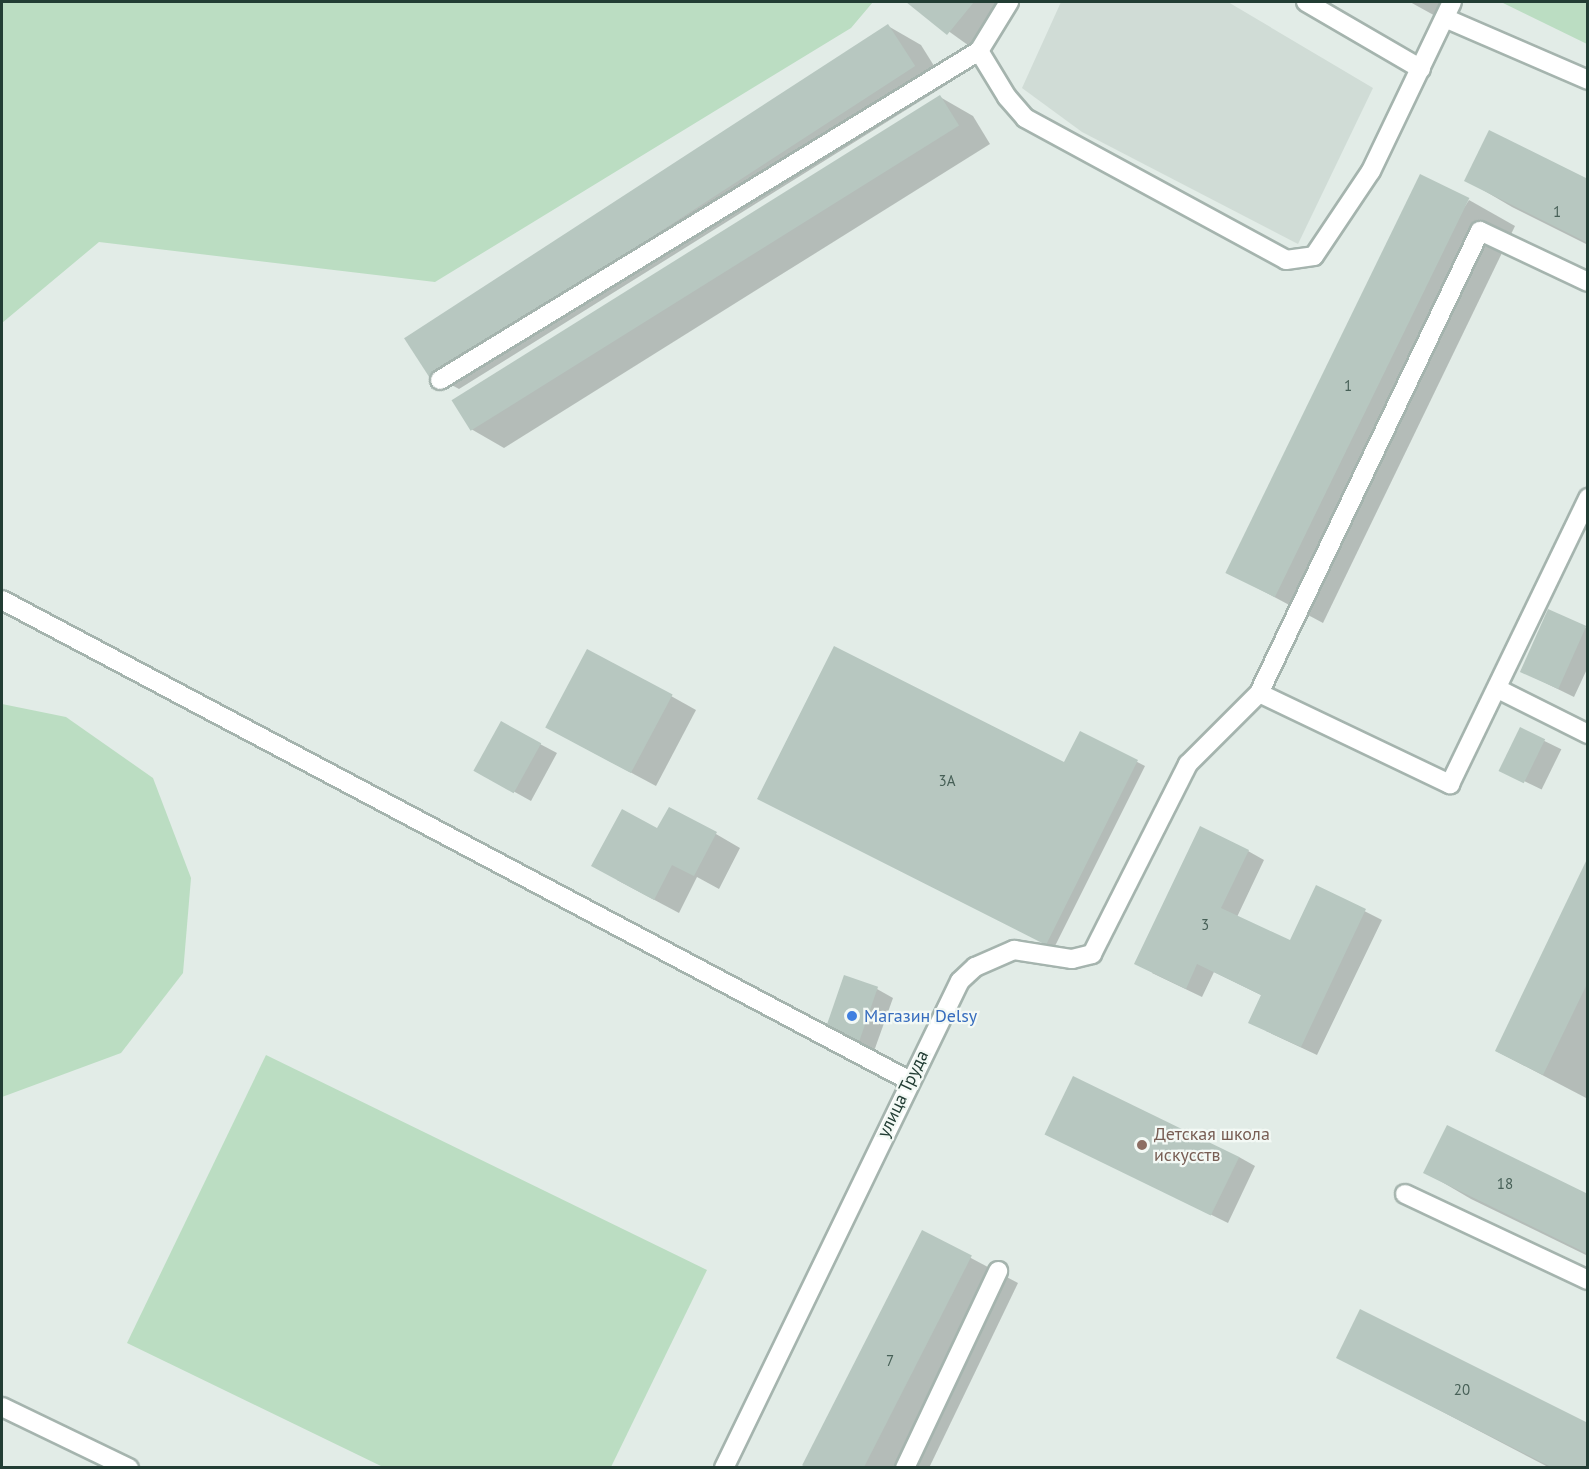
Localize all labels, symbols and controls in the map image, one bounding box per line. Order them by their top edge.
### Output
house number: 1 [1553,203,1561,221]
house number: 1 [1344,377,1352,395]
house number: 3А [939,772,955,790]
house number: 3 [1201,916,1209,934]
place label: Магазин Delsy [864,1005,977,1027]
marker: Магазин Delsy [845,1009,859,1023]
street label: улица Труда [872,1047,934,1141]
place label: Детская школа искусств [1154,1124,1270,1166]
marker: Детская школа искусств [1135,1138,1149,1152]
house number: 18 [1497,1175,1513,1193]
house number: 7 [886,1352,894,1370]
house number: 20 [1454,1381,1470,1399]

